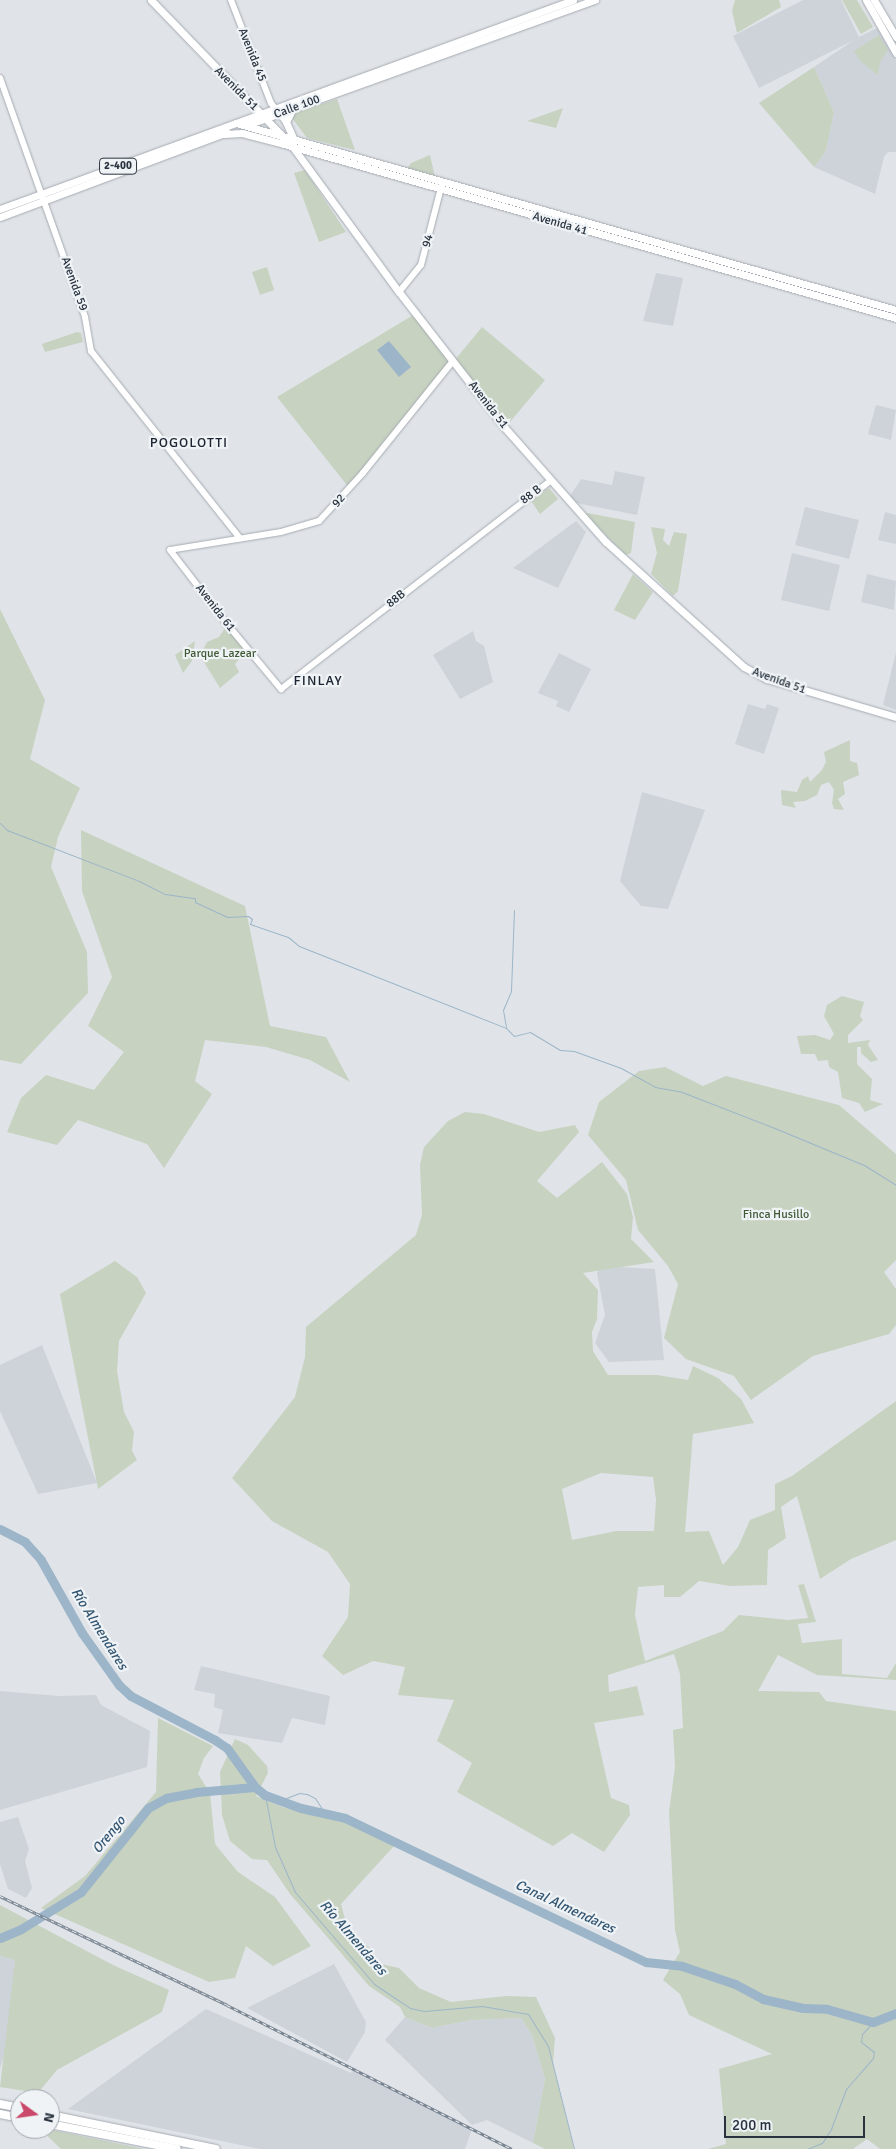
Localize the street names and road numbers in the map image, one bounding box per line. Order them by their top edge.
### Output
street label: Avenida 45 [235,26,269,84]
street label: Avenida 51 [211,64,261,114]
street label: Calle 100 [272,92,322,122]
road number: 2-400 [98,158,138,175]
street label: Avenida 41 [531,209,589,239]
street label: 94 [419,233,437,249]
street label: Avenida 59 [58,255,90,313]
street label: Avenida 51 [465,378,511,432]
street label: 88 B [518,482,544,508]
street label: 92 [329,491,349,511]
street label: Avenida 61 [192,581,238,635]
street label: 88B [384,587,408,611]
street label: Avenida 51 [750,665,808,697]

